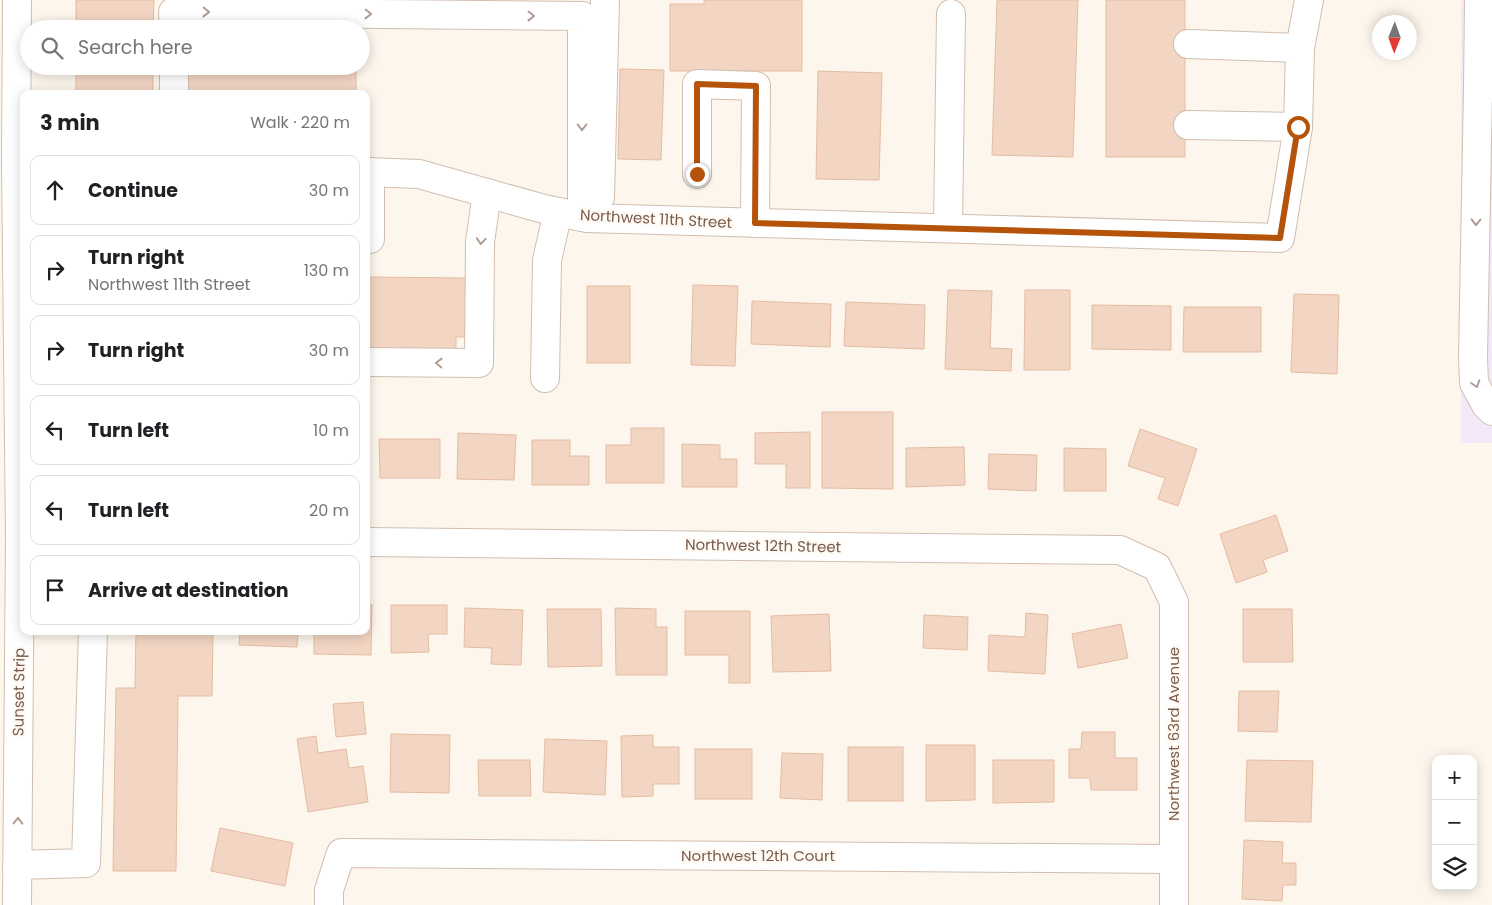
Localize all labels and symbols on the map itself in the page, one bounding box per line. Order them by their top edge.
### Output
one-way arrow [202,7,210,18]
one-way arrow [364,9,372,19]
one-way arrow [527,11,535,21]
north arrow [1372,15,1417,60]
route start [1287,116,1310,139]
one-way arrow [577,124,587,131]
route end [686,163,709,186]
street label: Northwest 11th Street [579,204,733,233]
one-way arrow [1471,218,1481,226]
one-way arrow [475,238,486,246]
one-way arrow [434,358,442,368]
one-way arrow [1471,379,1481,387]
street label: Northwest 12th Street [685,534,841,557]
street label: Northwest 63rd Avenue [1163,647,1184,821]
street label: Sunset Strip [7,648,30,736]
one-way arrow [12,817,23,825]
street label: Northwest 12th Court [681,845,835,866]

